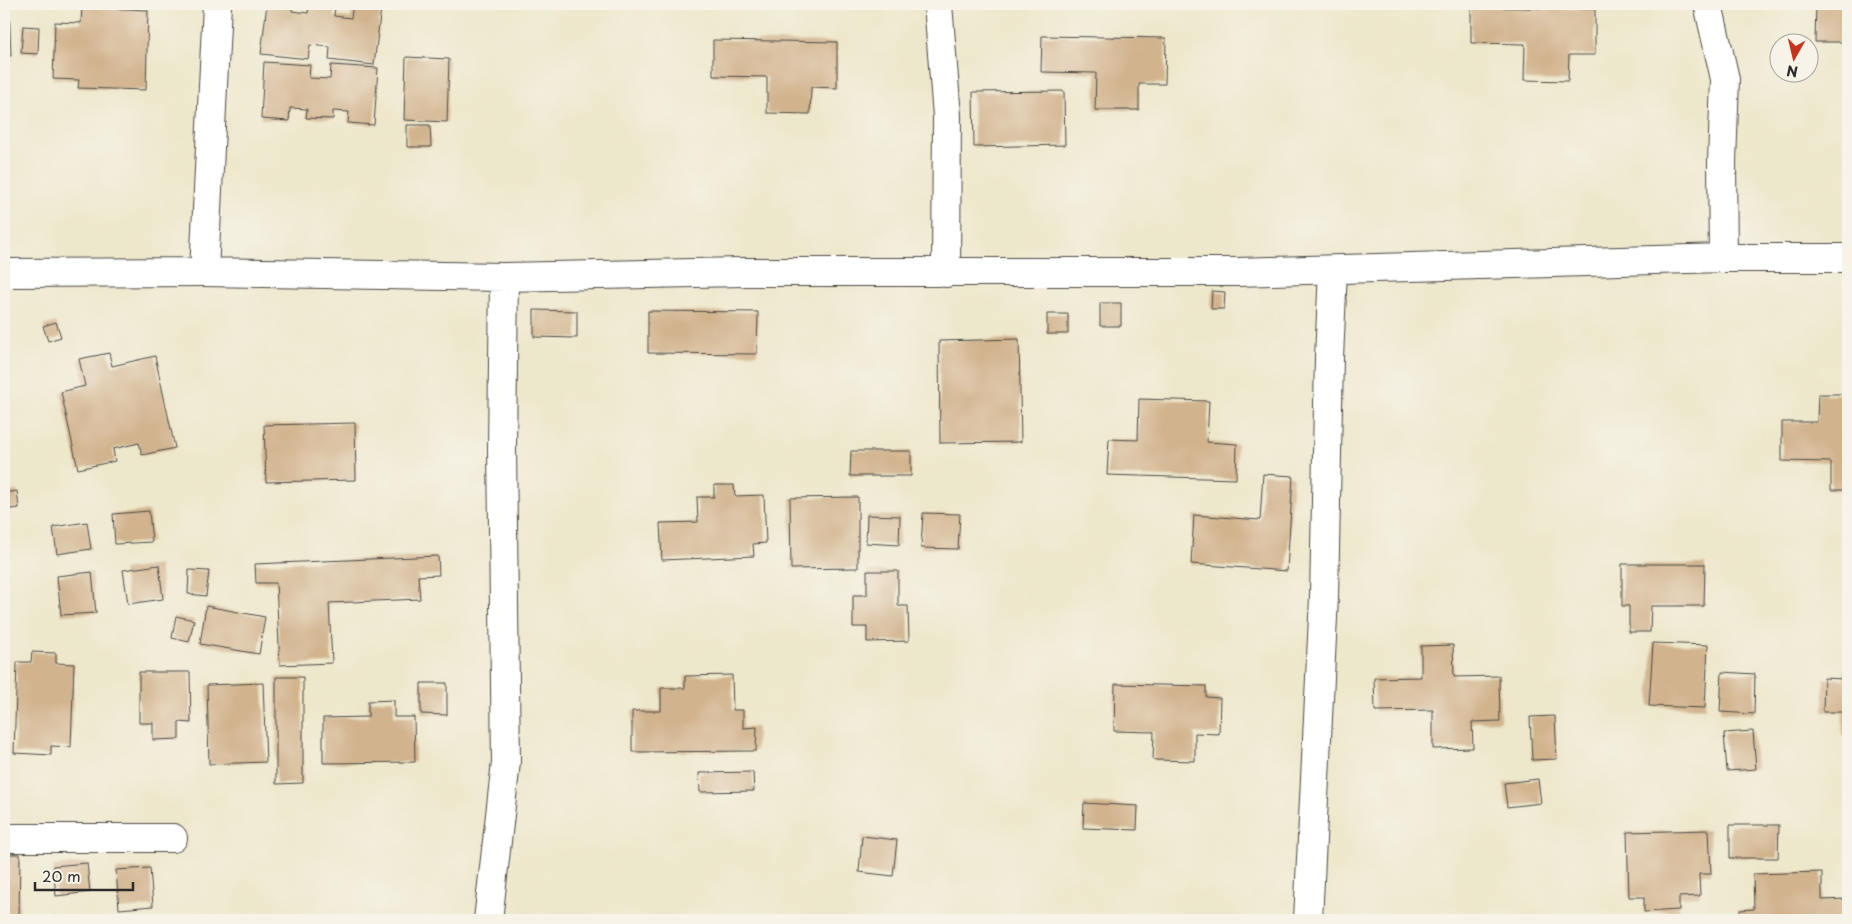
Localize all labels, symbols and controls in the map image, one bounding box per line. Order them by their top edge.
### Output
north arrow [1770,32,1820,82]
text: N [1785,60,1799,83]
scale bar [35,859,132,891]
text: 20 m [42,864,81,887]

